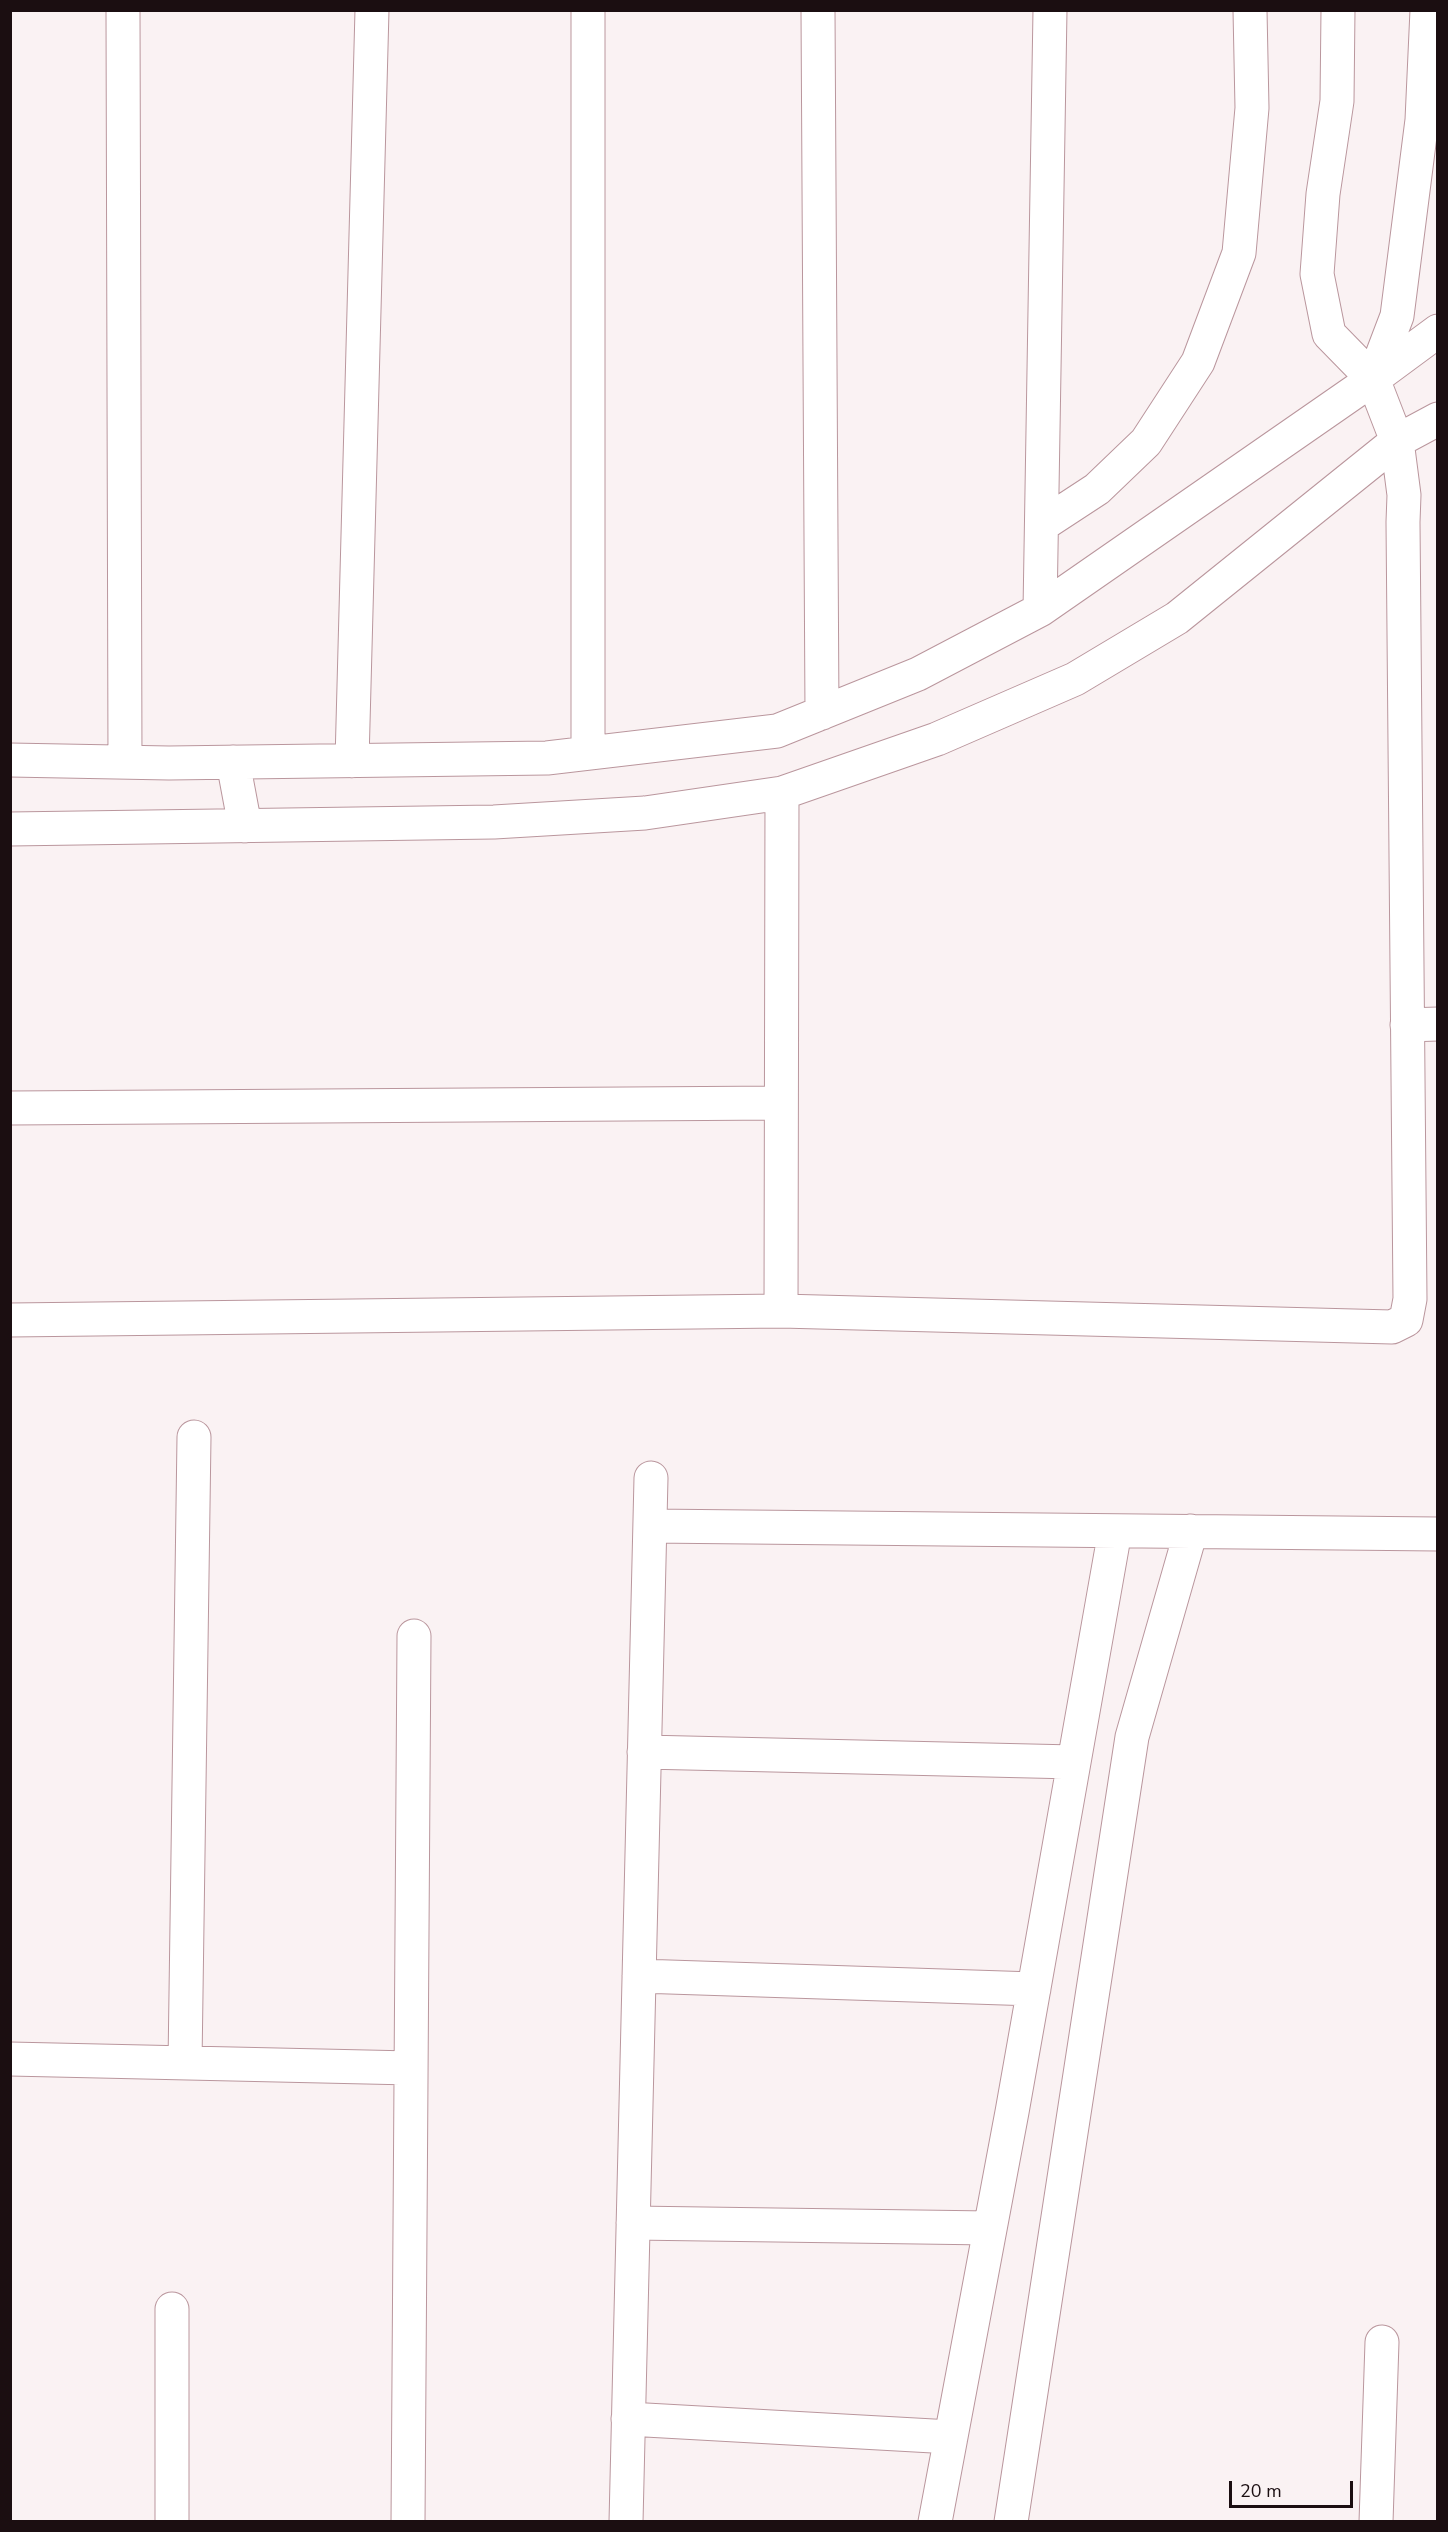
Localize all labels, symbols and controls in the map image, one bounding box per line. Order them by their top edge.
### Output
scale bar [1232,2469,1356,2507]
text: 20 m [1240,2479,1282,2503]

